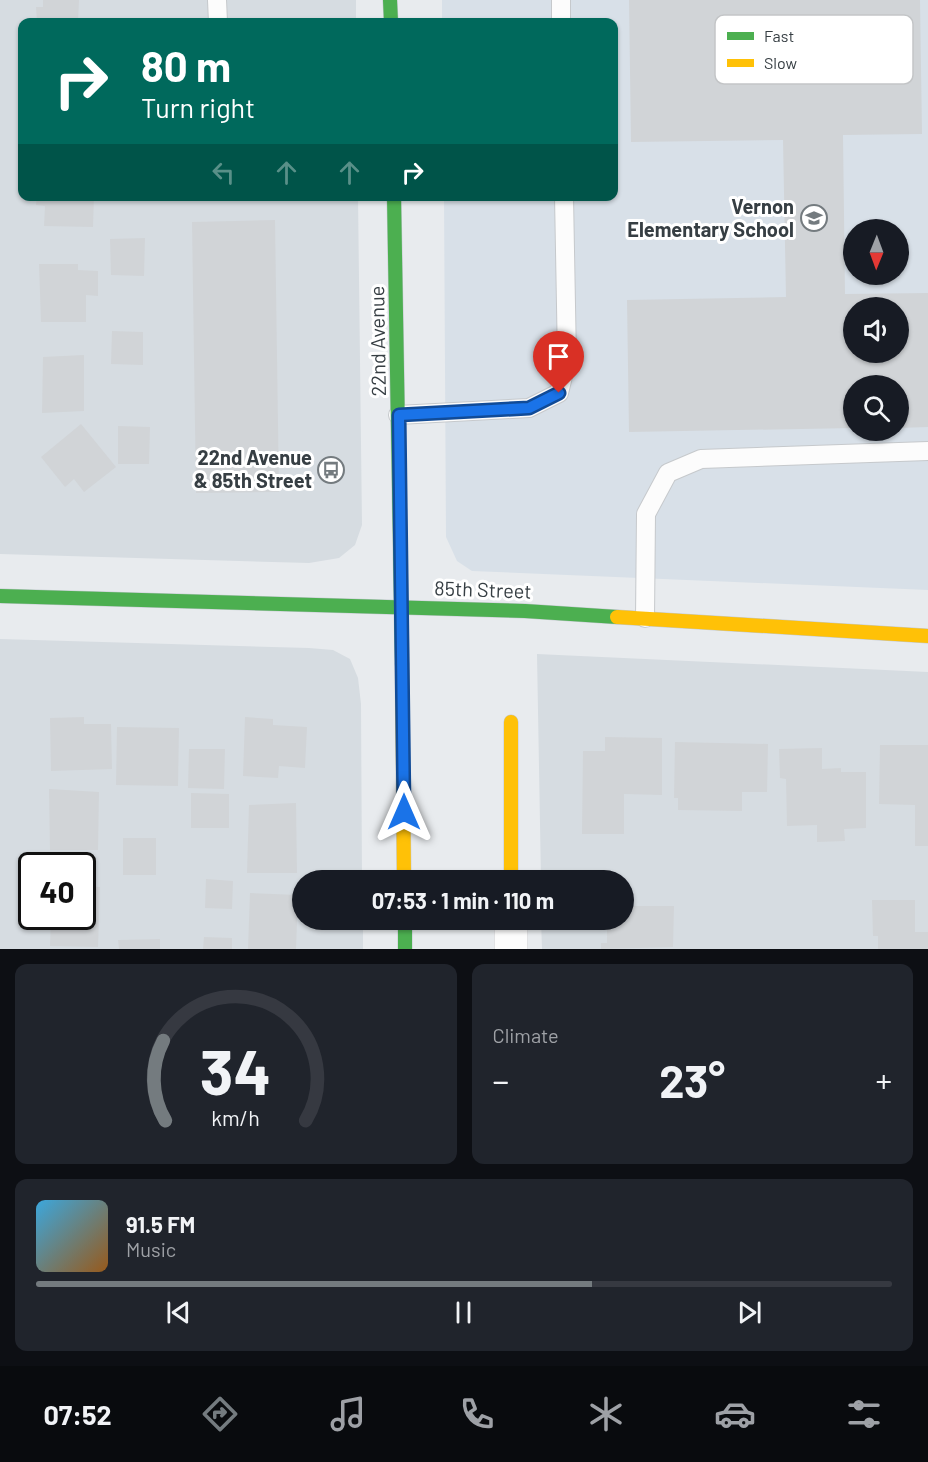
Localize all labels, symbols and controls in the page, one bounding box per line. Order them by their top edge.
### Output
legend [715,15,913,84]
text: Fast [764,26,794,45]
text: 80 m [141,40,231,90]
icon: right [42,42,120,120]
text: Slow [764,53,797,72]
text: Turn right [141,91,255,123]
icon: left [207,156,240,189]
icon: ahead [270,156,303,189]
icon: ahead [333,156,366,189]
icon: right [396,156,429,189]
place label: Vernon Elementary School [627,194,794,241]
school or university icon: Vernon Elementary School [799,203,829,233]
north arrow [843,219,909,285]
map controls [843,219,909,441]
street label: 22nd Avenue [364,286,390,396]
button: sound [843,297,909,363]
pin [533,331,584,393]
icon: arrive [542,340,575,373]
button: search [843,375,909,441]
place label: 22nd Avenue & 85th Street [194,445,312,492]
bus stop icon: 22nd Avenue & 85th Street [316,455,346,485]
street label: 85th Street [434,575,532,603]
position arrow [372,780,436,844]
speed limit sign: 40 [18,852,96,930]
text: 07:53 · 1 min · 110 m [372,887,554,913]
text: Climate [493,1023,559,1047]
text: 34 [200,1033,271,1107]
text: 23° [659,1053,725,1107]
text: − [493,1060,509,1100]
text: + [875,1060,892,1100]
text: km/h [211,1105,260,1130]
text: 91.5 FM [126,1211,195,1237]
text: Music [126,1237,176,1261]
icon: previous [162,1296,195,1329]
icon: pause [447,1296,480,1329]
icon: next [733,1296,766,1329]
icon: directions [199,1393,241,1435]
icon: music [327,1393,369,1435]
icon: phone [456,1393,498,1435]
icon: climate [585,1393,627,1435]
icon: car [714,1393,756,1435]
icon: filters [843,1393,885,1435]
text: 07:52 [43,1398,112,1430]

